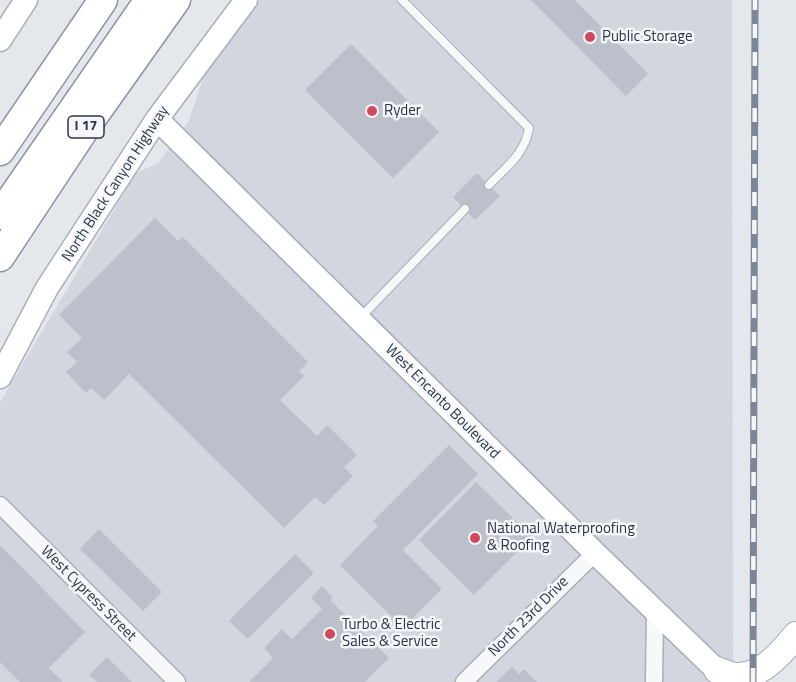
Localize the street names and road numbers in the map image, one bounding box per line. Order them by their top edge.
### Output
street label: North Black Canyon Highway [59,103,173,265]
road number: I 17 [68,116,104,138]
street label: West Encanto Boulevard [381,341,503,463]
street label: West Cypress Street [36,542,140,646]
street label: North 23rd Drive [485,573,573,661]

